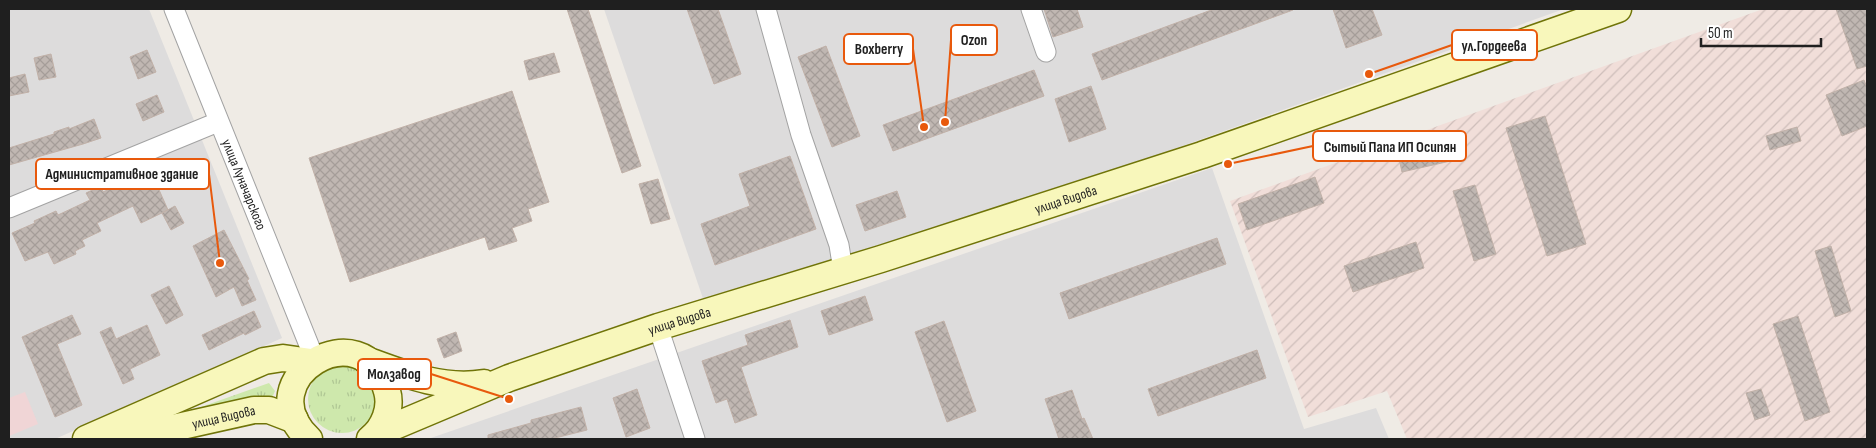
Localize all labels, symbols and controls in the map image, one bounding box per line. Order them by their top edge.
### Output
scale bar [1701,15,1821,47]
text: 50 m [1708,24,1733,43]
callout: Ozon [951,25,997,55]
callout: ул.Гордеева [1452,30,1537,60]
text: Ozon [961,31,987,50]
callout: Boxberry [844,34,913,64]
text: ул.Гордеева [1461,37,1527,56]
text: Boxberry [855,40,904,59]
callout: Сытый Папа ИП Осипян [1313,131,1466,161]
street label: улица Луначарского [218,137,270,233]
text: Сытый Папа ИП Осипян [1324,138,1456,157]
callout: Административное здание [36,159,209,189]
text: Административное здание [45,165,198,184]
street label: улица Видова [1032,182,1099,218]
street label: улица Видова [646,303,713,339]
callout: Молзавод [358,359,431,389]
text: Молзавод [367,365,421,384]
street label: улица Видова [190,402,257,433]

